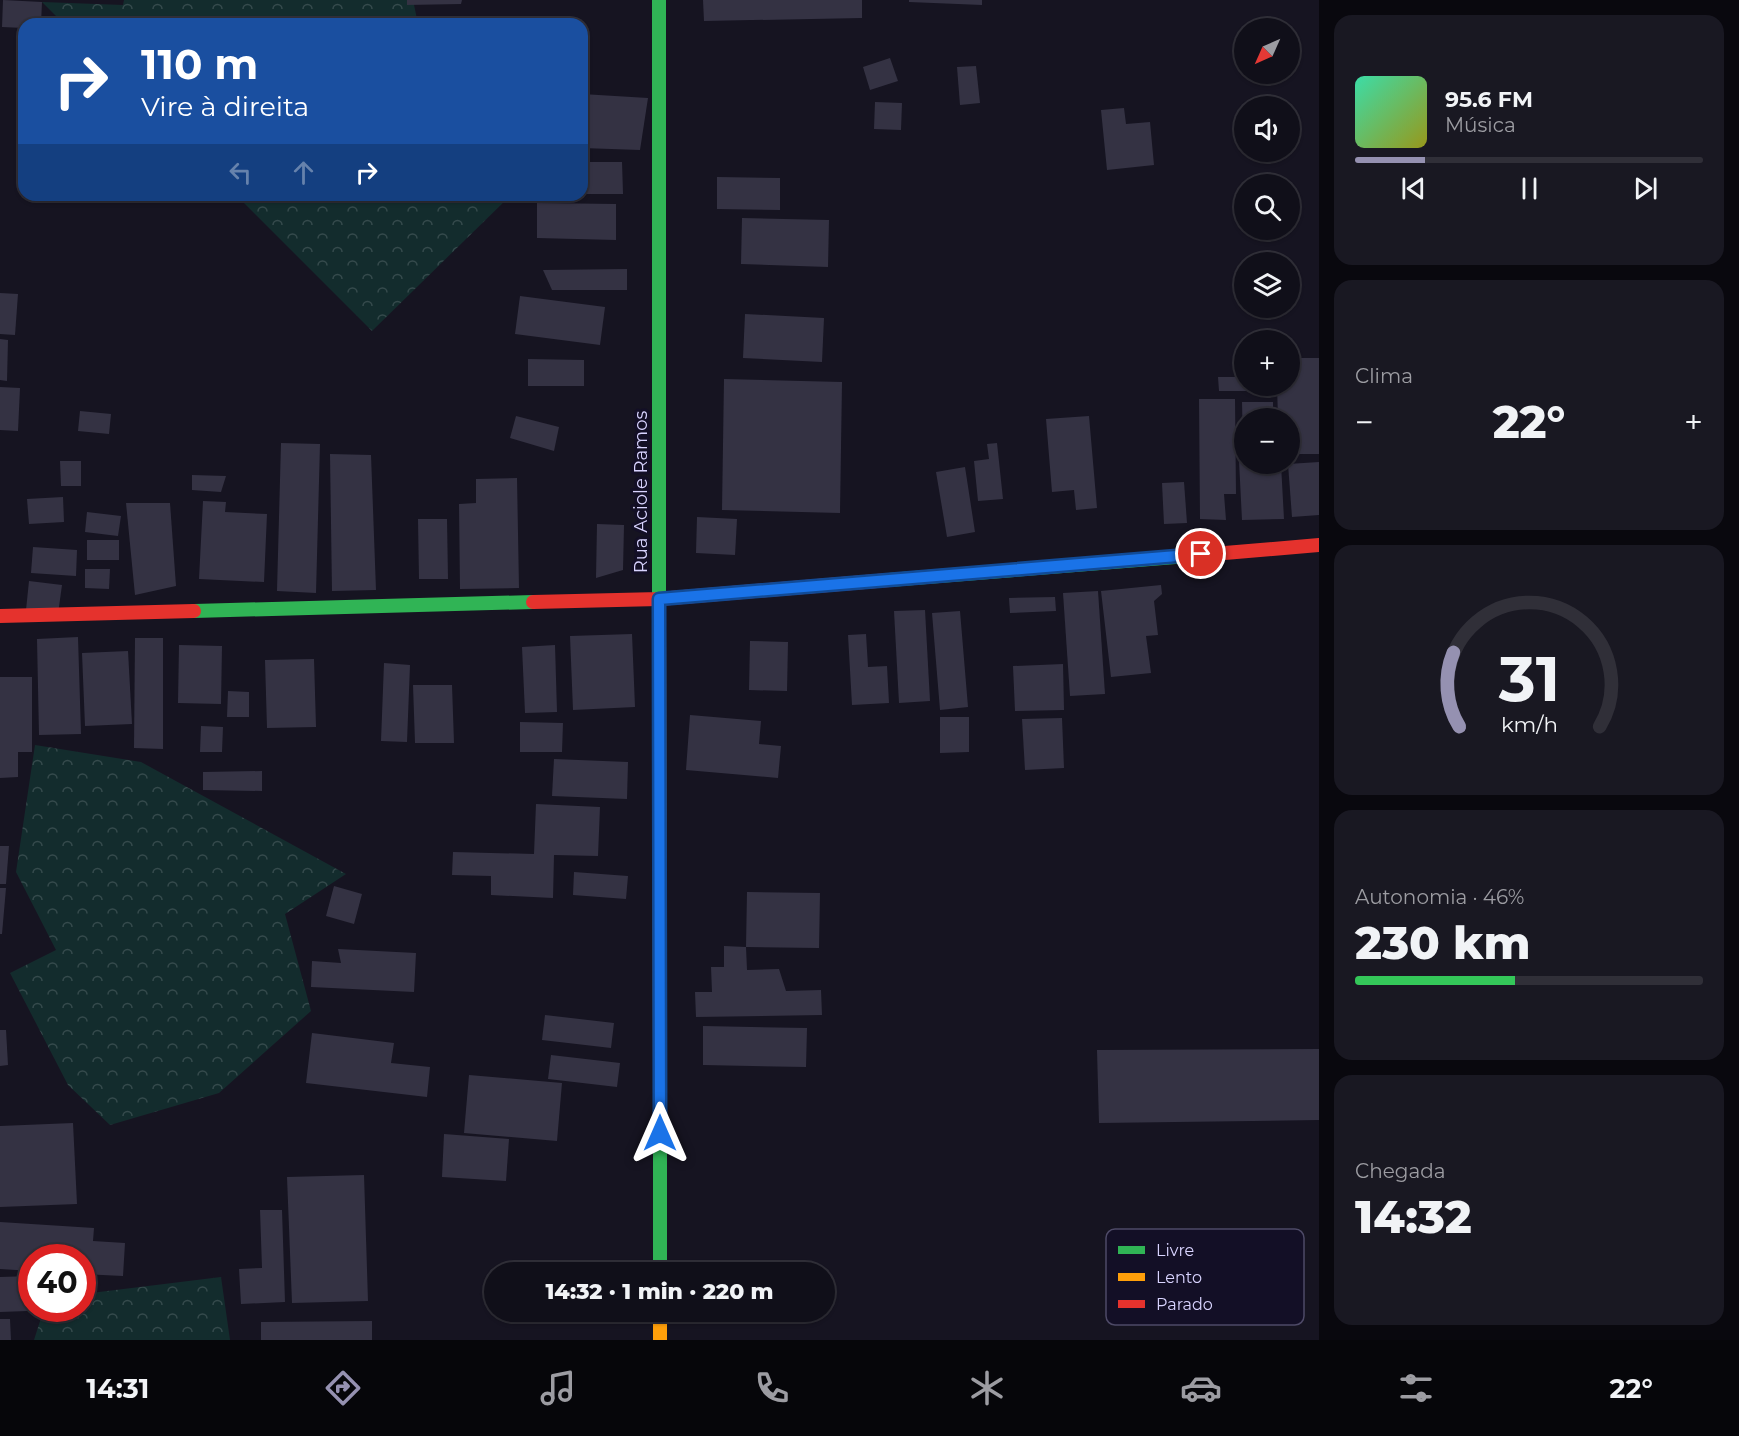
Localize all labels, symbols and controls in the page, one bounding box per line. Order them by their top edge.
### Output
north arrow [1234,18,1300,84]
map controls [1234,18,1300,474]
text: 110 m [141,38,258,90]
icon: right [42,42,120,120]
text: 95.6 FM [1445,86,1533,113]
text: Vire à direita [141,90,309,123]
button: sound [1234,96,1300,162]
text: Música [1445,113,1516,137]
icon: left [224,156,257,189]
icon: ahead [287,156,320,189]
icon: right [350,156,383,189]
icon: previous [1397,172,1430,205]
icon: pause [1513,172,1546,205]
icon: next [1629,172,1662,205]
button: search [1234,174,1300,240]
button: layers [1234,252,1300,318]
button: + [1234,330,1300,396]
text: Clima [1355,364,1413,388]
text: 22° [1493,394,1565,449]
text: − [1355,402,1374,442]
text: + [1684,402,1703,442]
button: − [1234,408,1300,474]
street label: Rua Aciole Ramos [630,411,652,573]
pin [1175,528,1226,579]
icon: arrive [1184,537,1217,570]
text: 31 [1497,641,1560,717]
text: km/h [1500,711,1558,737]
text: Autonomia · 46% [1355,885,1524,909]
text: 230 km [1355,915,1530,970]
position arrow [628,1101,692,1165]
text: Chegada [1355,1159,1446,1183]
text: 14:32 [1355,1189,1472,1244]
legend [1106,1229,1304,1325]
text: Livre [1156,1241,1194,1260]
speed limit sign: 40 [18,1244,96,1322]
text: Lento [1156,1268,1202,1287]
text: 14:32 · 1 min · 220 m [545,1278,774,1305]
text: Parado [1156,1295,1213,1314]
icon: directions [322,1367,364,1409]
icon: music [537,1367,579,1409]
icon: phone [751,1367,793,1409]
icon: climate [966,1367,1008,1409]
icon: car [1180,1367,1222,1409]
icon: filters [1395,1367,1437,1409]
text: 14:31 [86,1372,149,1405]
text: 22° [1610,1372,1653,1405]

